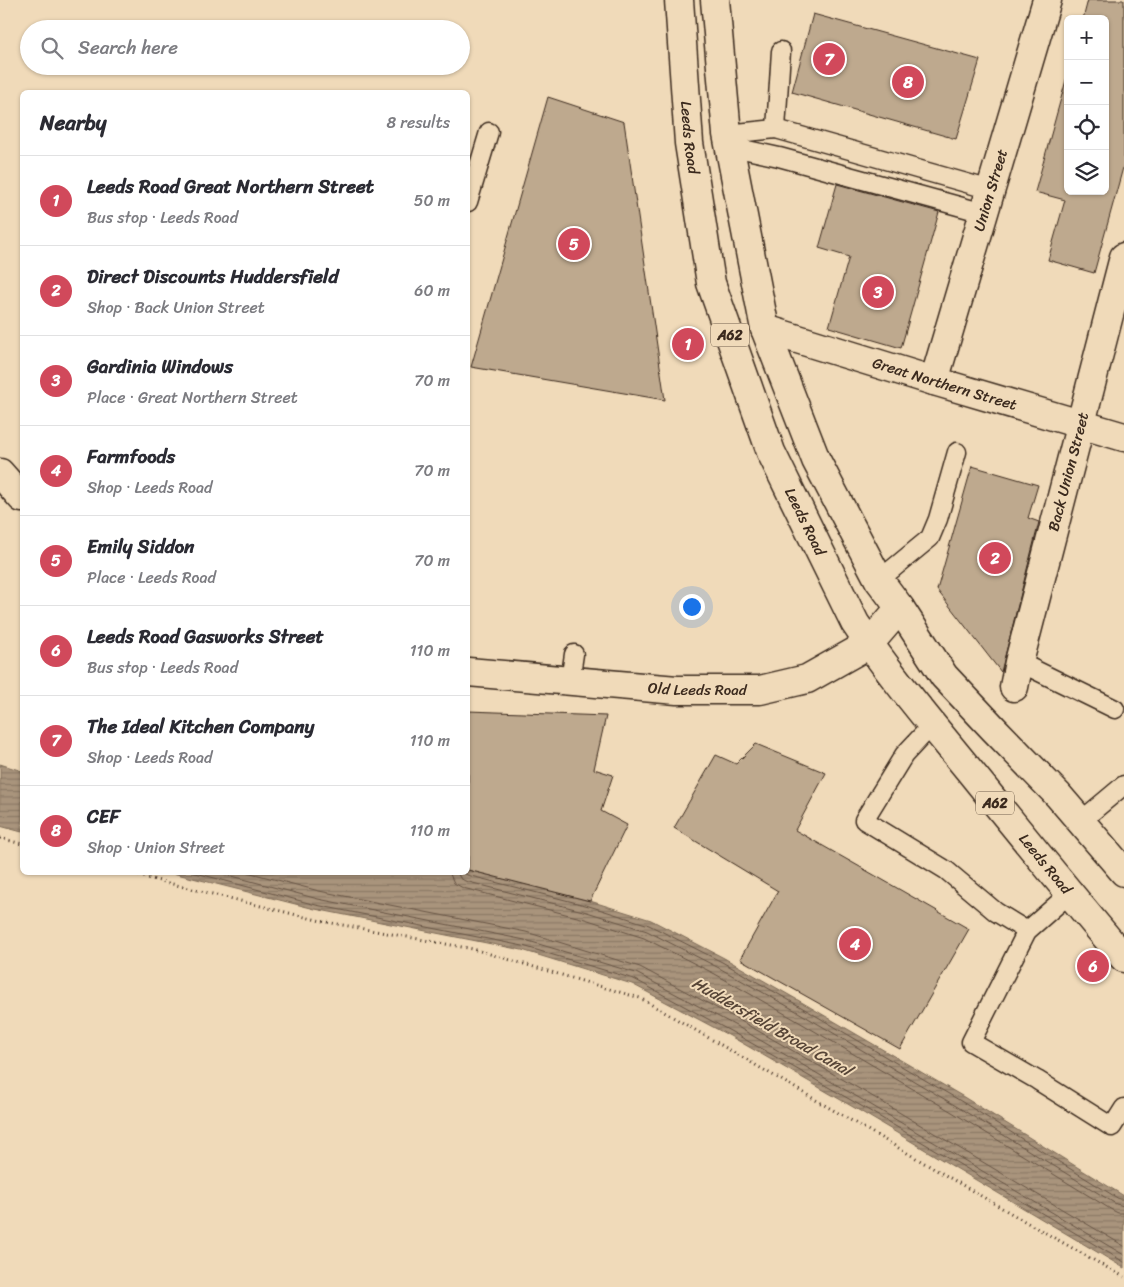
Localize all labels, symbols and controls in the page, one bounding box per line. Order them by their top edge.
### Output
map controls [1064,15,1109,195]
button: + [1064,15,1109,60]
search box [20,20,470,75]
text: Search here [78,31,178,64]
icon: search [38,34,66,62]
pin: 7 [813,40,845,78]
button: − [1064,60,1109,105]
pin: 8 [892,63,924,101]
street label: Leeds Road [673,100,707,177]
text: Nearby [40,104,106,142]
button: locate [1064,105,1109,150]
text: 8 results [387,108,450,137]
street label: Union Street [966,145,1015,235]
button: layers [1064,150,1109,195]
text: Leeds Road Great Northern Street [87,170,374,203]
text: 1 [53,186,59,215]
text: 50 m [414,186,450,215]
text: Bus stop · Leeds Road [87,203,238,232]
pin: 5 [558,225,590,263]
text: Direct Discounts Huddersfield [87,260,338,293]
pin: 3 [862,273,894,311]
text: 2 [51,276,61,305]
text: 60 m [414,276,450,305]
text: Shop · Back Union Street [87,293,265,322]
road number: A62 [711,324,749,346]
pin: 1 [672,325,704,363]
text: Gardinia Windows [87,350,233,383]
street label: Great Northern Street [869,350,1021,418]
text: 3 [52,366,60,395]
text: 70 m [414,366,450,395]
text: Place · Great Northern Street [87,383,298,412]
street label: Back Union Street [1040,409,1096,534]
text: Farmfoods [87,440,175,473]
text: 4 [51,456,61,485]
text: 70 m [414,456,450,485]
text: Shop · Leeds Road [87,473,213,502]
street label: Leeds Road [777,483,833,561]
text: Emily Siddon [87,530,194,563]
pin: 2 [979,539,1011,577]
text: 5 [51,546,61,575]
text: 70 m [414,546,450,575]
text: Place · Leeds Road [87,563,216,592]
your location [679,594,705,620]
text: Leeds Road Gasworks Street [87,620,324,653]
text: 6 [51,636,61,665]
text: 110 m [410,636,450,665]
text: Bus stop · Leeds Road [87,653,238,682]
street label: Old Leeds Road [647,675,748,703]
text: The Ideal Kitchen Company [87,710,314,743]
text: 7 [51,726,61,755]
text: 110 m [410,726,450,755]
text: Shop · Leeds Road [87,743,213,772]
road number: A62 [976,791,1014,814]
text: CEF [87,800,120,833]
text: 8 [51,816,61,845]
text: 110 m [410,816,450,845]
street label: Leeds Road [1012,827,1079,901]
text: Shop · Union Street [87,833,225,862]
pin: 4 [839,925,871,963]
pin: 6 [1077,947,1109,985]
water label: Huddersfield Broad Canal [686,969,860,1086]

